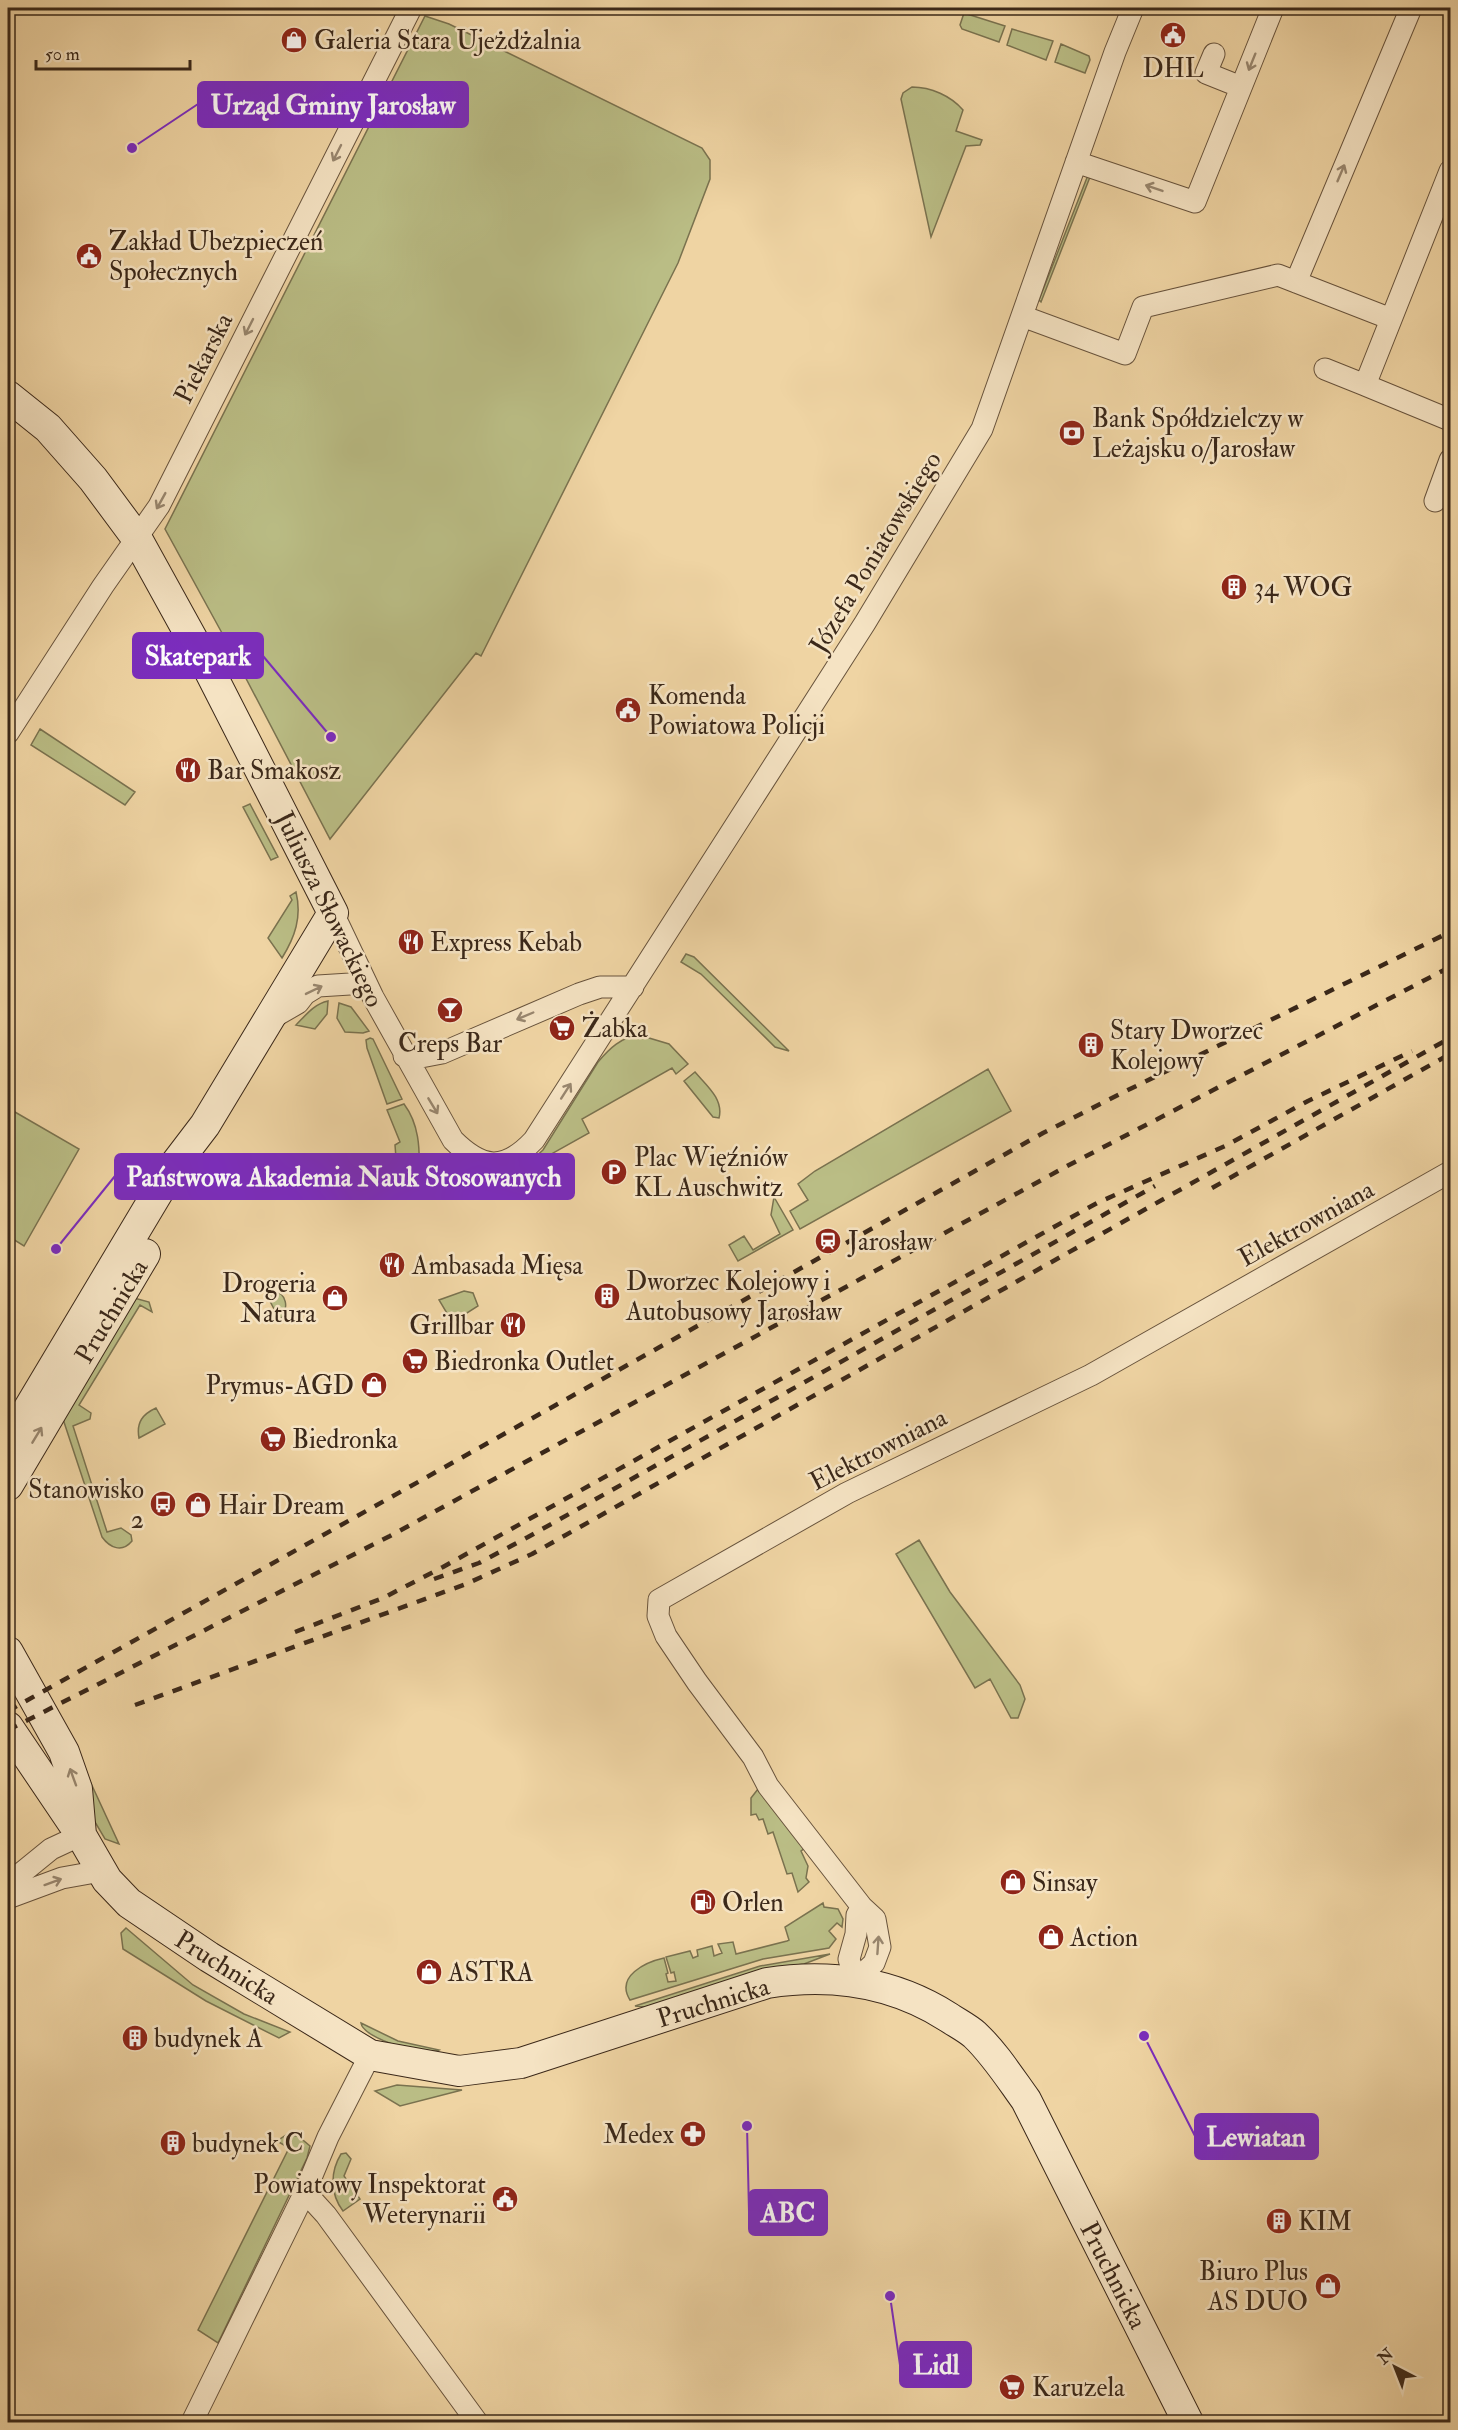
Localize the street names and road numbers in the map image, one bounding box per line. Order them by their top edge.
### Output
street label: Piekarska [168,308,240,409]
street label: Józefa Poniatowskiego [802,446,949,660]
street label: Juliusza Słowackiego [267,805,390,1013]
street label: Elektrowniana [1233,1173,1380,1274]
street label: Pruchnicka [68,1253,156,1369]
street label: Elektrowniana [804,1401,953,1498]
street label: Pruchnicka [169,1924,284,2012]
street label: Pruchnicka [653,1971,774,2035]
street label: Pruchnicka [1073,2217,1154,2335]

